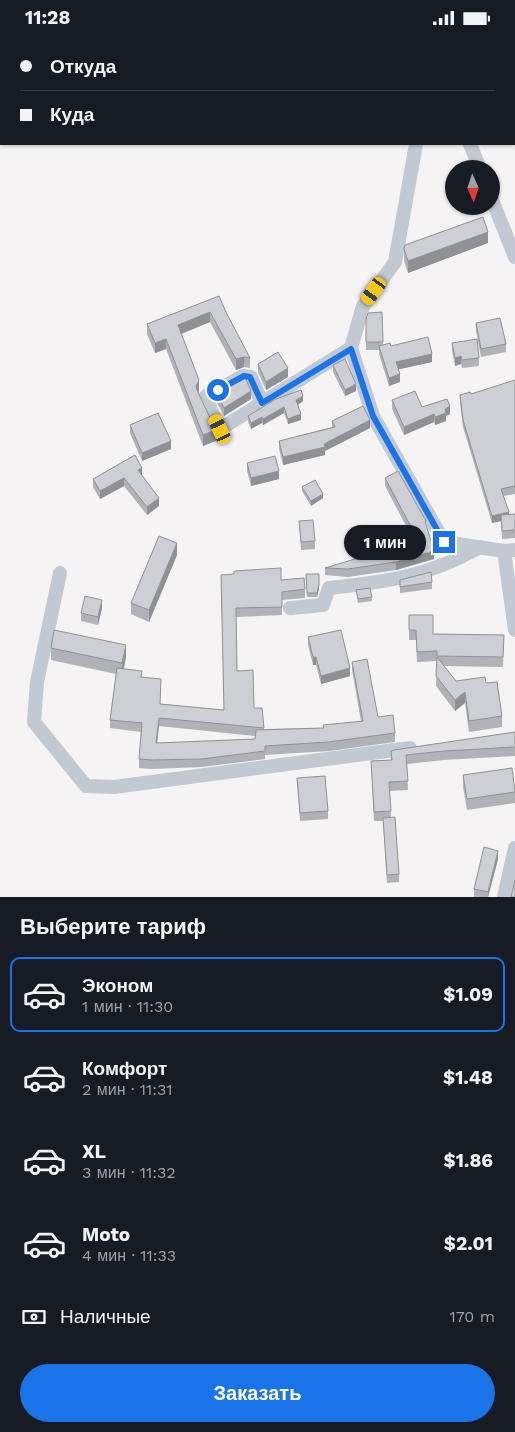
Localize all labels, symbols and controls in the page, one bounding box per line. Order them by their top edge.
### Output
text: 11:28 [25,6,70,29]
text: Откуда [50,55,116,78]
text: Куда [50,103,94,126]
north arrow [445,160,500,215]
map controls [445,160,500,215]
car [359,274,388,308]
route start [207,379,229,401]
car [206,412,233,446]
callout: 1 мин [344,525,426,559]
route end [433,531,455,553]
text: 1 мин [364,533,406,552]
text: Выберите тариф [20,914,206,939]
icon: car [22,972,67,1017]
text: Эконом [82,974,153,997]
text: $1.09 [443,983,493,1006]
text: 1 мин · 11:30 [82,997,173,1016]
icon: car [22,1055,67,1100]
text: Комфорт [82,1057,167,1080]
text: $1.48 [443,1066,493,1089]
text: 2 мин · 11:31 [82,1080,173,1099]
icon: car [22,1138,67,1183]
text: XL [82,1140,106,1163]
text: $1.86 [444,1149,493,1172]
text: 3 мин · 11:32 [82,1163,176,1182]
icon: car [22,1221,67,1266]
text: Moto [82,1223,130,1246]
text: $2.01 [444,1232,493,1255]
text: 4 мин · 11:33 [82,1246,176,1265]
icon: cash [20,1303,48,1331]
text: Наличные [60,1305,151,1328]
text: 170 m [449,1307,495,1326]
button: Заказать [20,1364,495,1422]

